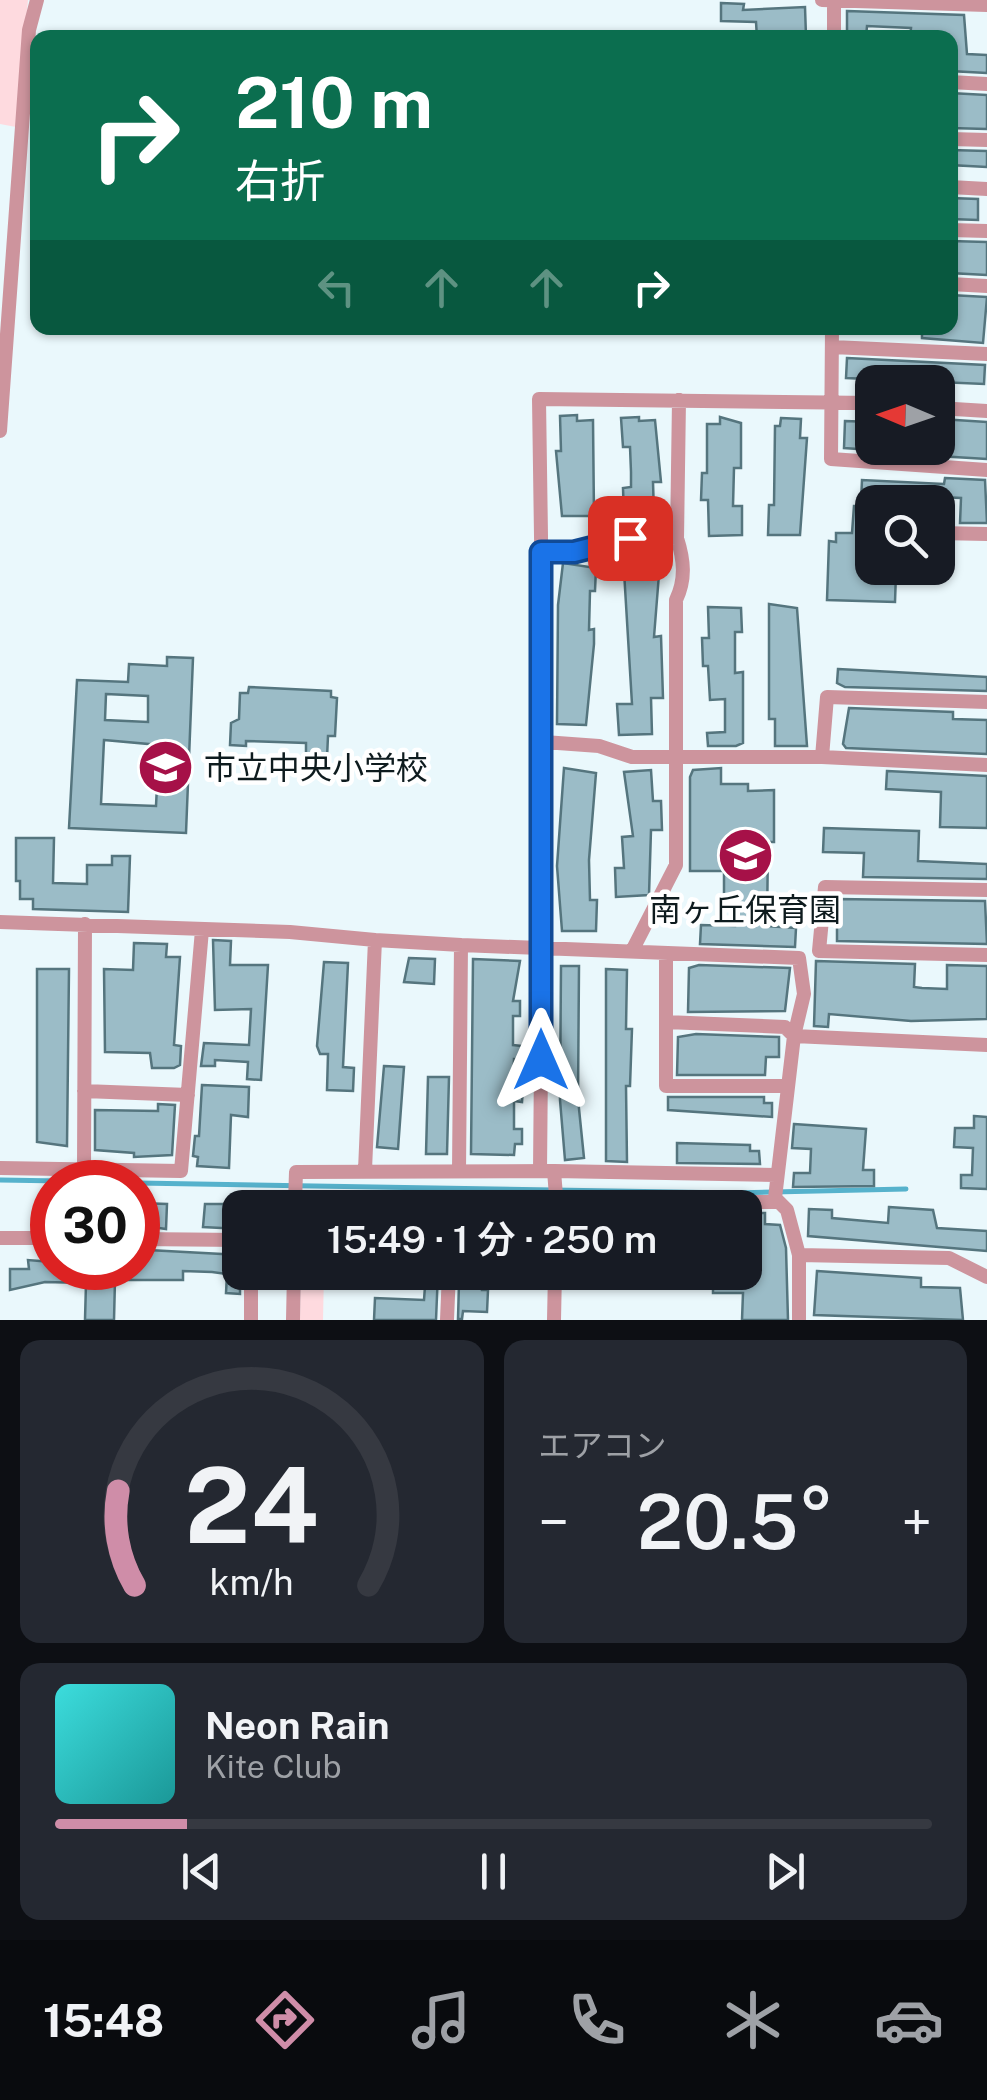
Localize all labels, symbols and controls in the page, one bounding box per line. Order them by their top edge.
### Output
text: 210 m [235,61,433,144]
icon: right [70,70,200,200]
text: 右折 [235,154,325,207]
icon: left [309,260,364,315]
icon: ahead [414,260,469,315]
icon: ahead [519,260,574,315]
icon: right [624,260,679,315]
north arrow [855,365,955,465]
map controls [855,365,955,585]
button: search [855,485,955,585]
pin [588,496,673,581]
icon: arrive [603,511,658,566]
school or university icon: 市立中央小学校 [135,737,195,797]
place label: 市立中央小学校 [204,749,428,786]
school or university icon: 南ヶ丘保育園 [715,825,775,885]
place label: 南ヶ丘保育園 [649,891,841,928]
position arrow [489,1008,593,1112]
speed limit sign: 30 [30,1160,160,1290]
text: 15:49 · 1 分 · 250 m [327,1217,657,1262]
text: エアコン [539,1427,667,1464]
text: 24 [185,1444,319,1566]
text: 20.5° [637,1478,834,1566]
text: − [539,1490,569,1554]
text: + [902,1490,932,1554]
text: km/h [210,1561,294,1603]
text: Neon Rain [205,1703,389,1748]
text: Kite Club [205,1748,342,1785]
icon: previous [174,1844,229,1899]
icon: pause [466,1844,521,1899]
icon: next [758,1844,813,1899]
icon: directions [250,1985,320,2055]
icon: music [406,1985,476,2055]
icon: phone [562,1985,632,2055]
icon: climate [718,1985,788,2055]
icon: car [874,1985,944,2055]
text: 15:48 [43,1994,164,2047]

